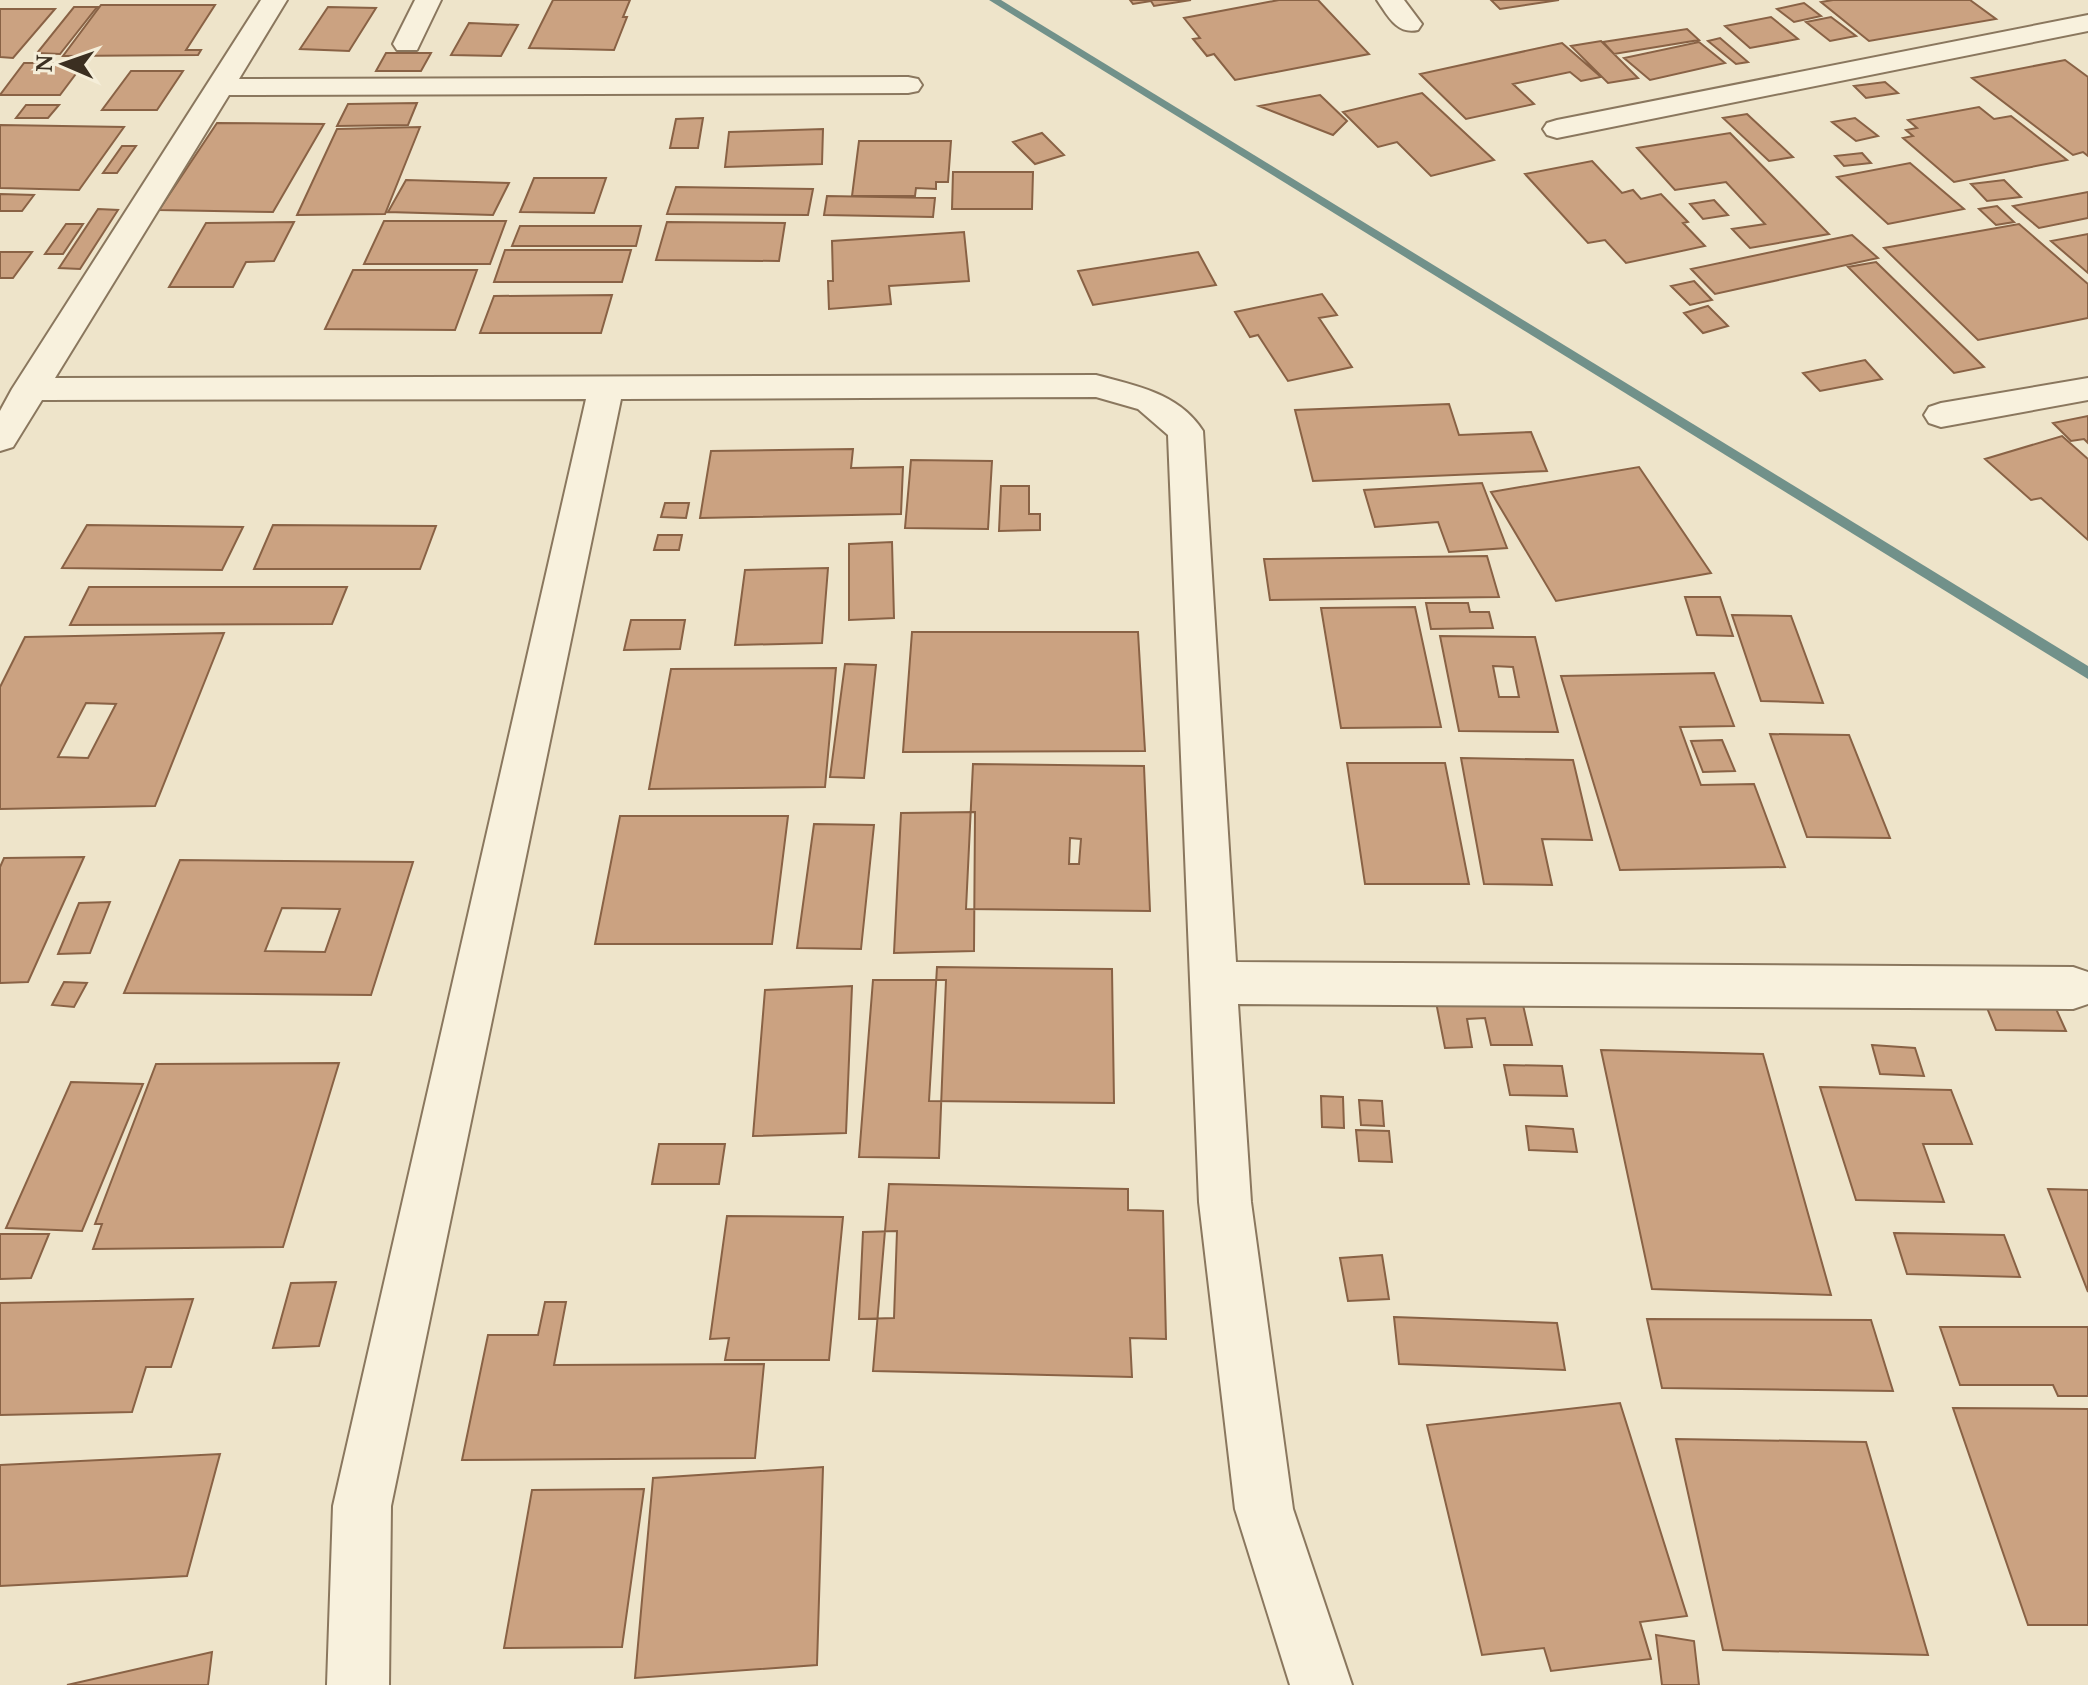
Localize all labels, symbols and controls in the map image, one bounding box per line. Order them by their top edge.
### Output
north arrow [24,24,104,104]
text: N [28,54,58,72]

